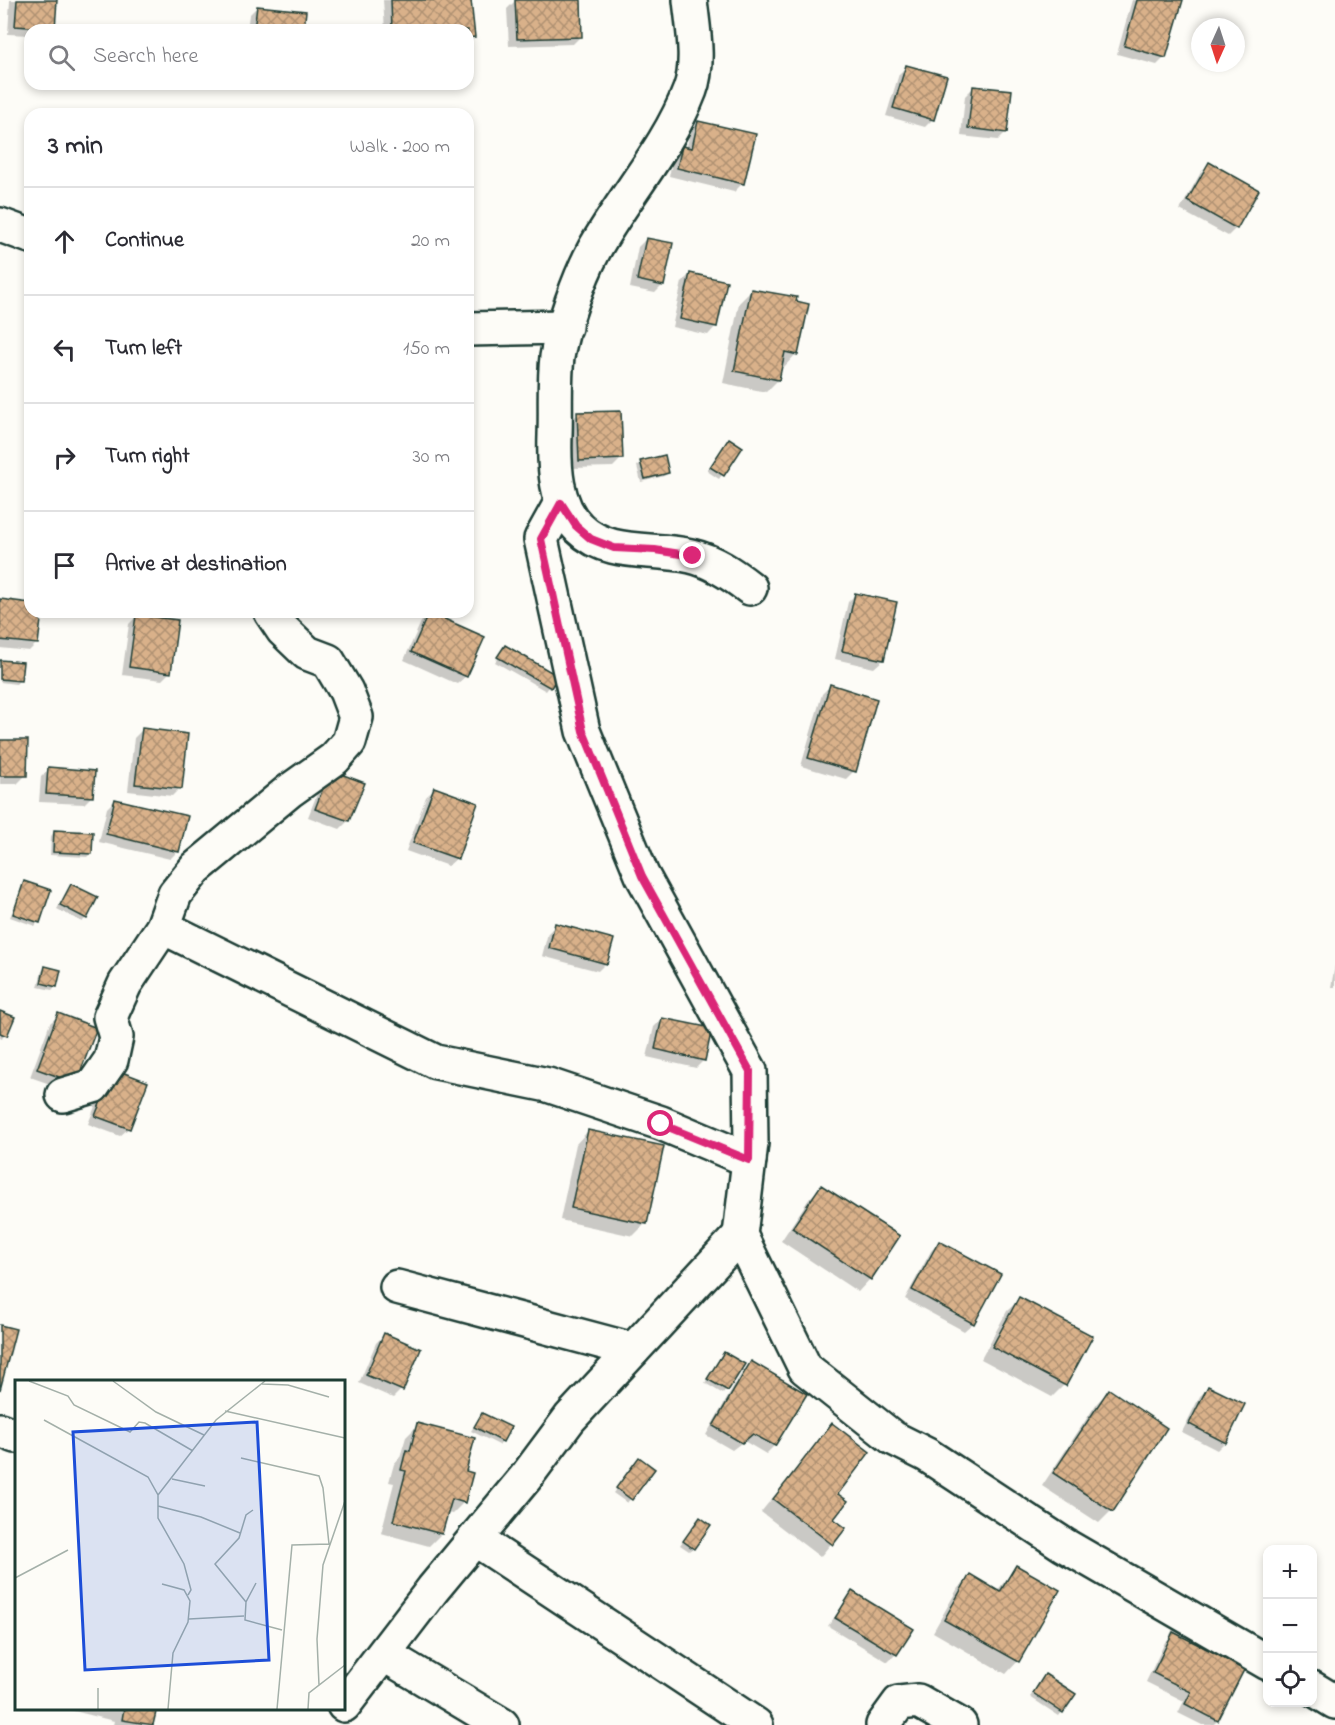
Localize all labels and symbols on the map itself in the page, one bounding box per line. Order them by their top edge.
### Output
north arrow [1191,18,1245,72]
route end [679,542,705,568]
route start [647,1110,673,1136]
inset map [15,1380,345,1710]

